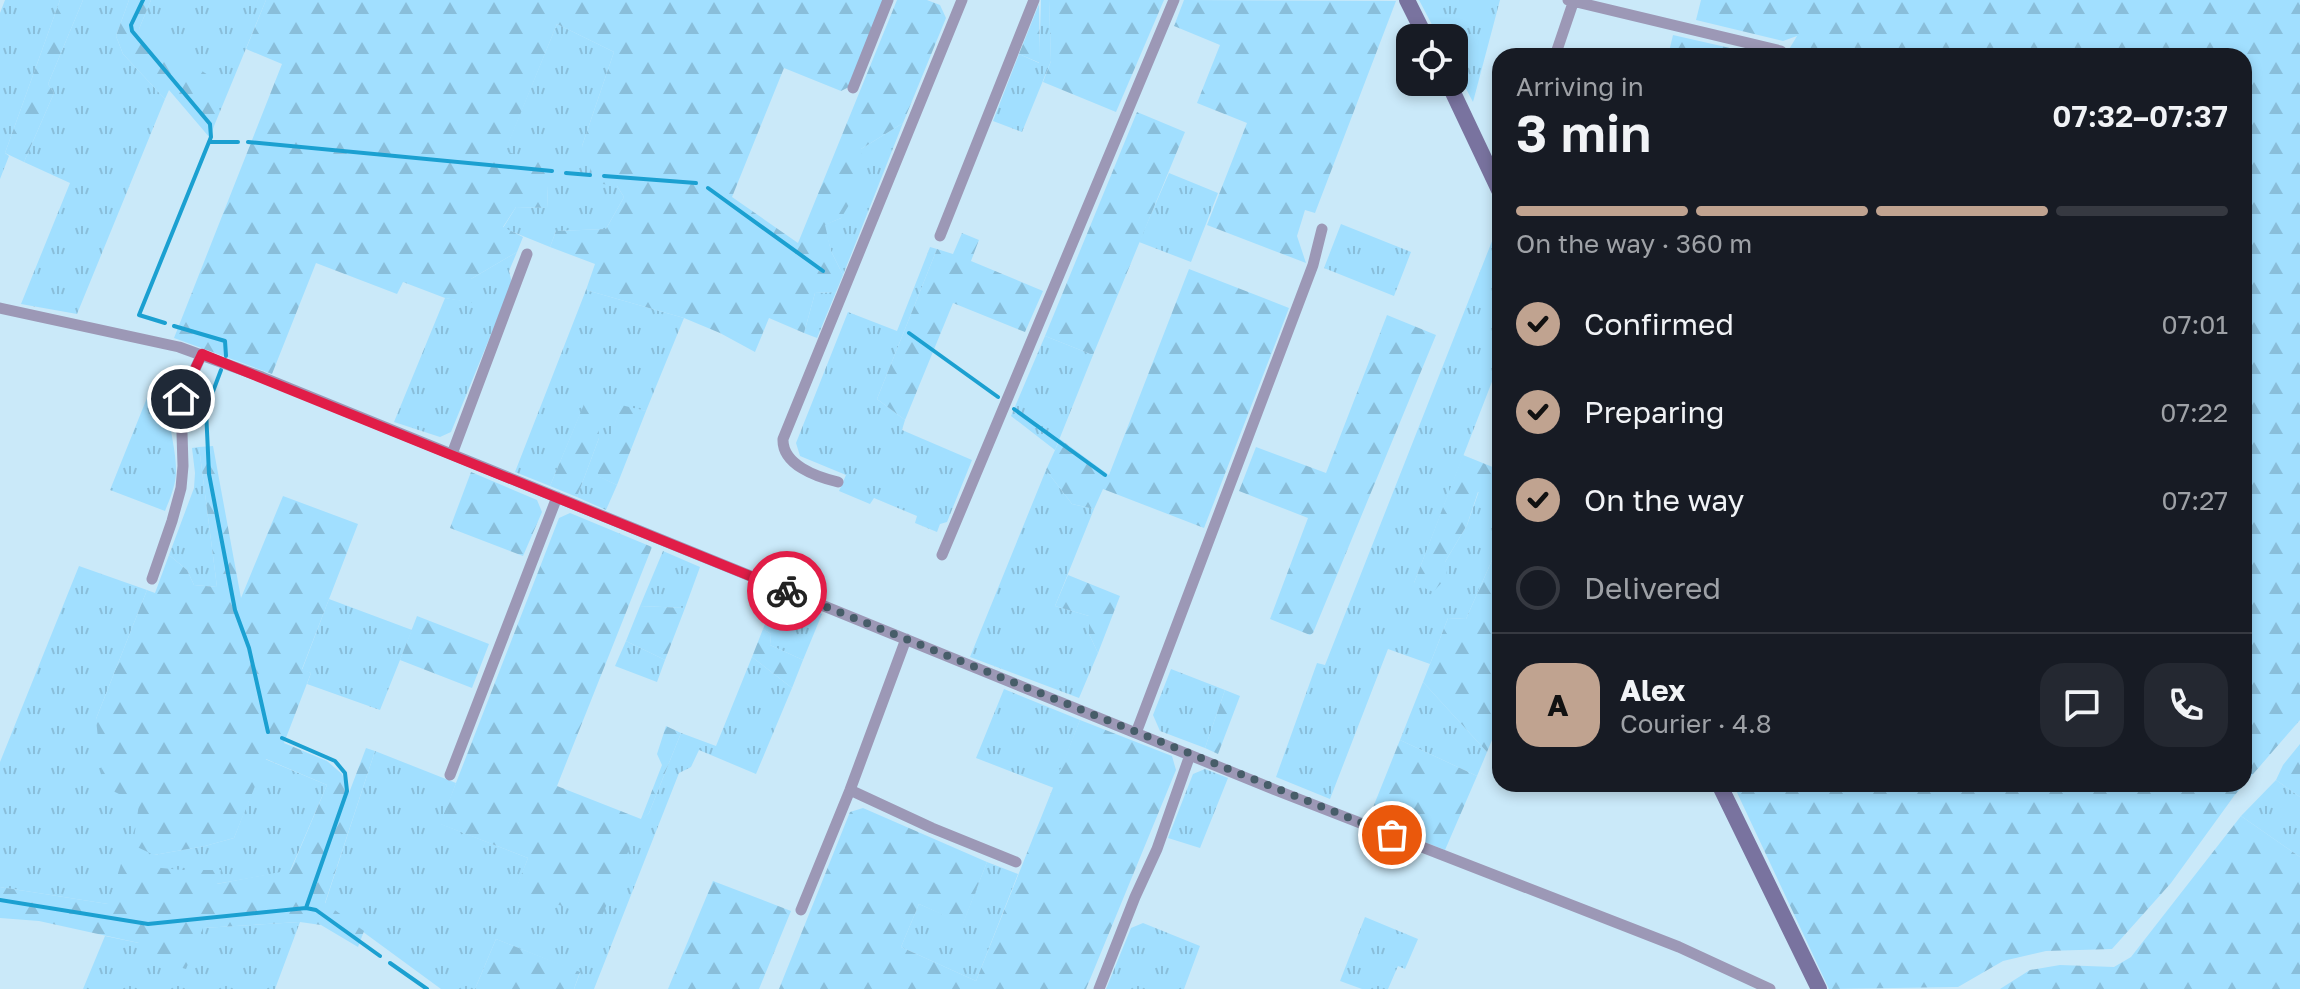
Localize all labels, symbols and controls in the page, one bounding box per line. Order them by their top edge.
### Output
map controls [1396,24,1468,96]
button: locate [1396,24,1468,96]
text: Arriving in [1516,71,1644,102]
text: 07:32–07:37 [2052,98,2228,134]
text: 3 min [1516,101,1651,163]
text: On the way · 360 m [1516,228,1752,259]
icon: check [1516,302,1560,346]
text: Confirmed [1584,306,1734,342]
text: 07:01 [2162,309,2228,340]
pin [147,365,215,433]
icon: home [159,377,203,421]
icon: check [1516,390,1560,434]
text: Preparing [1584,394,1725,430]
text: 07:22 [2160,397,2228,428]
icon: check [1516,478,1560,522]
text: On the way [1584,482,1744,518]
text: 07:27 [2161,485,2228,516]
courier [747,551,827,631]
icon: bike [765,569,809,613]
text: Delivered [1584,570,1721,606]
button: chat [2040,663,2124,747]
button: phone [2144,663,2228,747]
text: Alex [1620,672,1685,708]
text: A [1547,687,1569,723]
text: Courier · 4.8 [1620,708,1772,739]
pin [1358,801,1426,869]
icon: bag [1370,813,1414,857]

